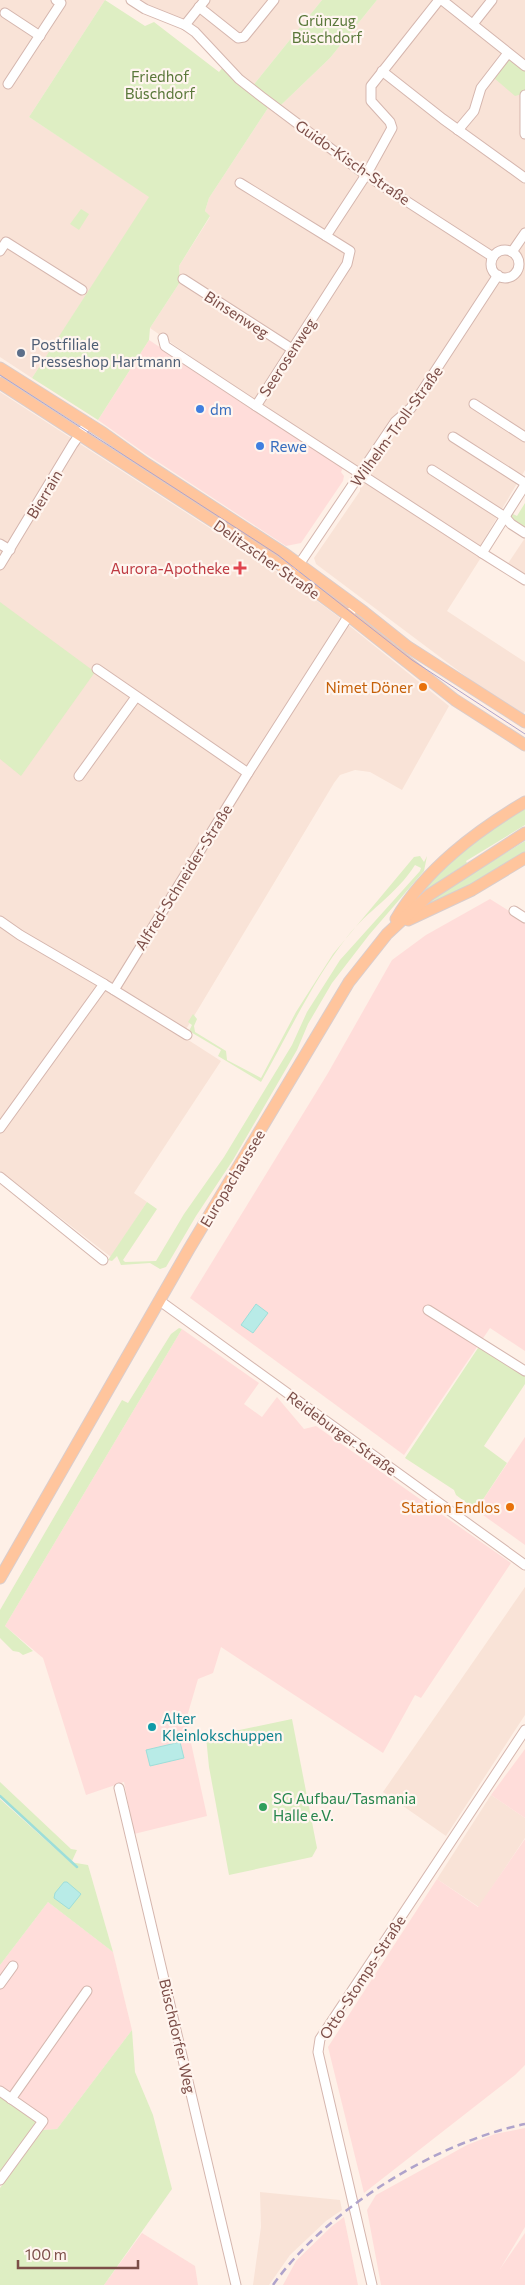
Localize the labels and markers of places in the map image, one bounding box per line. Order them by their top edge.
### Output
place label: Postfiliale Presseshop Hartmann [31,335,181,370]
marker: Postfiliale Presseshop Hartmann [15,347,27,359]
place label: dm [210,400,232,418]
marker: dm [194,403,206,415]
place label: Rewe [270,437,307,455]
marker: Rewe [254,440,266,452]
place label: Aurora-Apotheke [111,559,230,577]
marker: Aurora-Apotheke [234,562,246,574]
place label: Nimet Döner [325,678,413,696]
marker: Nimet Döner [417,681,429,693]
place label: Station Endlos [401,1498,500,1516]
marker: Station Endlos [504,1501,516,1513]
place label: Alter Kleinlokschuppen [162,1709,283,1744]
marker: Alter Kleinlokschuppen [146,1721,158,1733]
place label: SG Aufbau/Tasmania Halle e.V. [273,1789,416,1824]
marker: SG Aufbau/Tasmania Halle e.V. [257,1801,269,1813]

